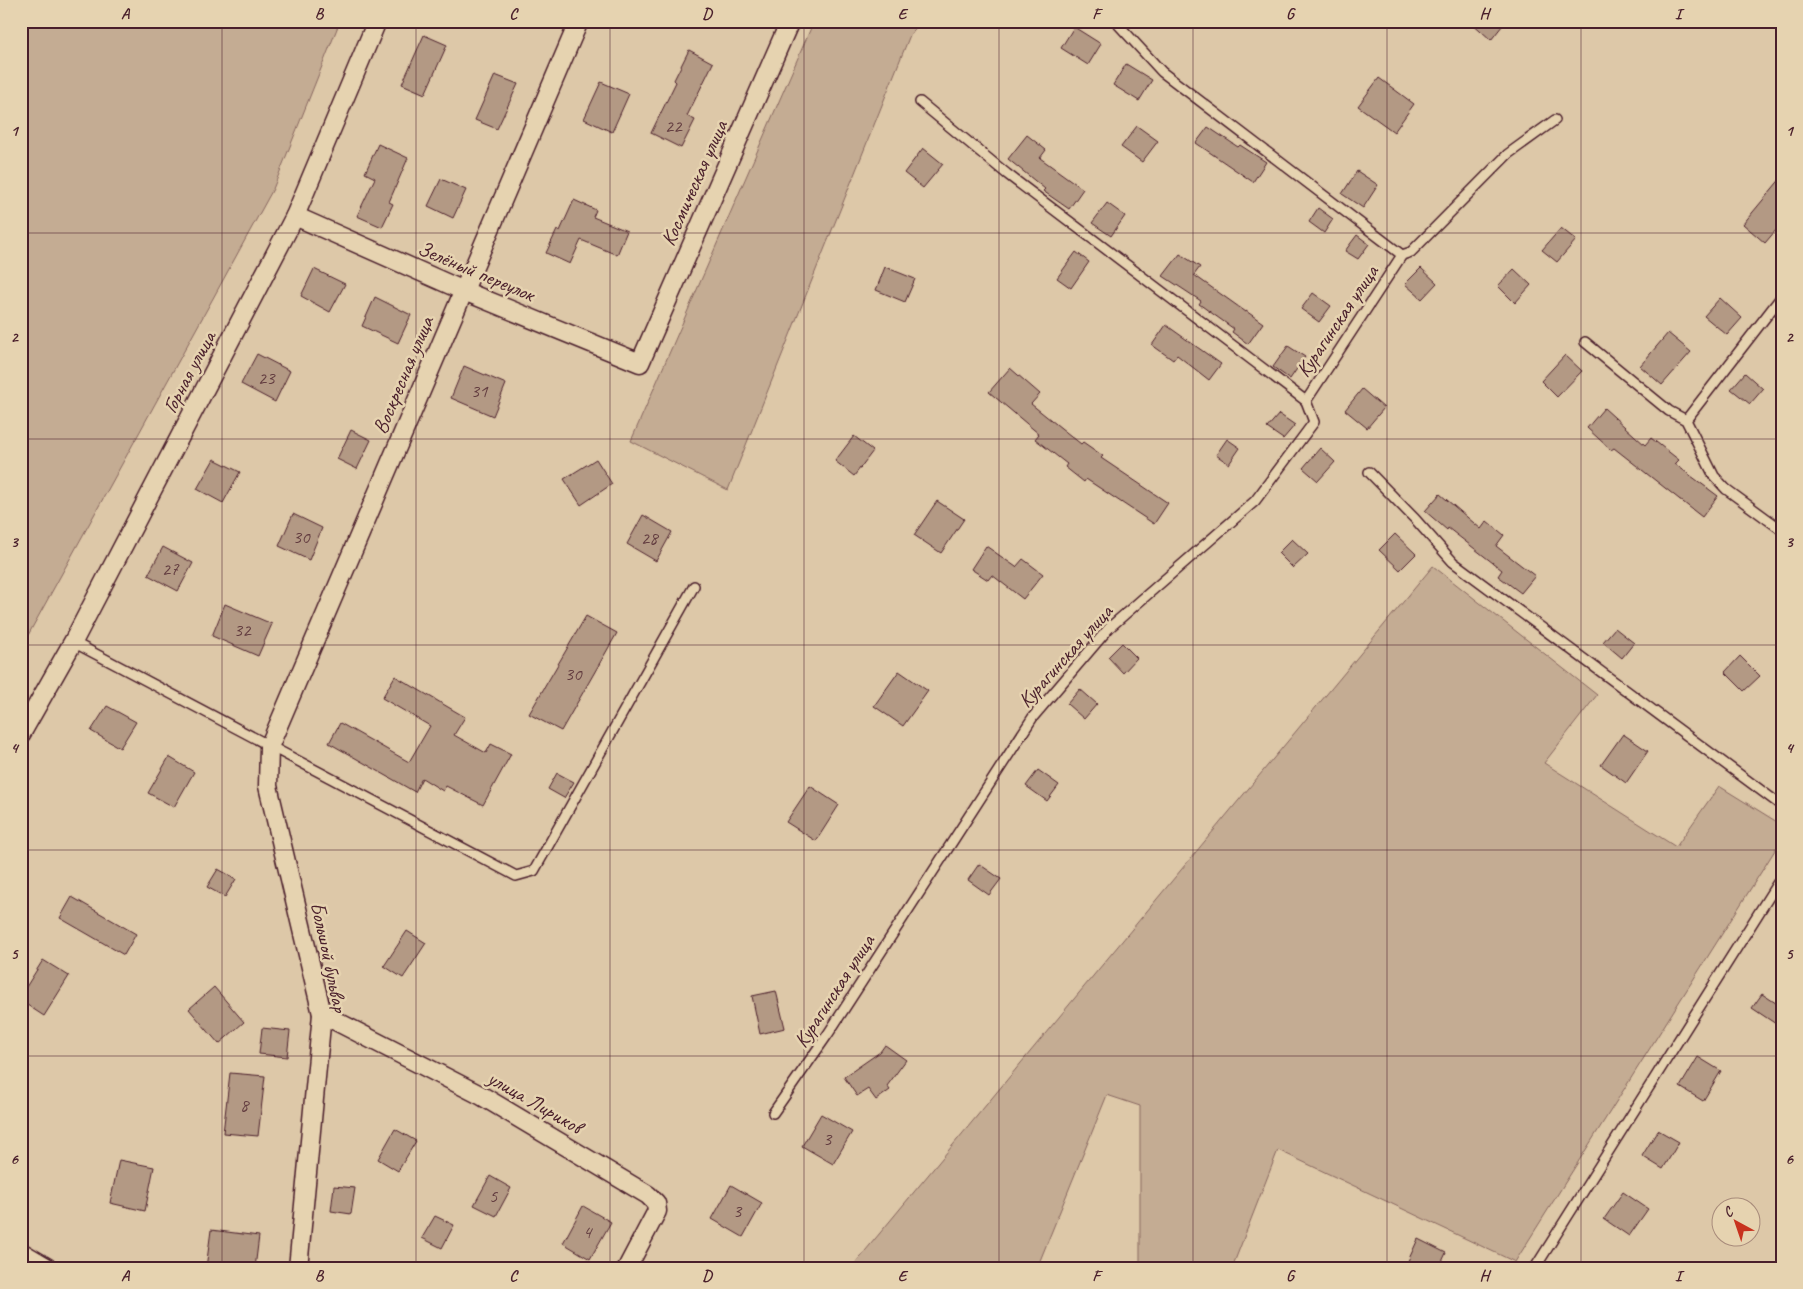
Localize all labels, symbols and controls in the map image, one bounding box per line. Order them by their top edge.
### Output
text: A [121,4,131,24]
text: B [315,4,325,24]
text: C [509,4,519,24]
text: D [702,4,713,24]
text: E [898,4,909,24]
text: F [1092,4,1103,24]
text: G [1286,4,1296,24]
text: H [1479,4,1491,24]
text: I [1675,4,1685,24]
house number: 22 [664,114,683,138]
street label: Космическая улица [655,115,734,250]
text: 1 [10,121,19,141]
text: 1 [1785,121,1794,141]
street label: Зелёный переулок [414,235,540,308]
street label: Курагинская улица [1290,259,1385,382]
street label: Воскресная улица [367,311,440,438]
street label: Горная улица [157,325,222,417]
text: 2 [10,327,19,347]
text: 2 [1785,327,1794,347]
house number: 23 [257,366,276,390]
house number: 31 [470,379,489,403]
house number: 30 [292,525,311,549]
house number: 28 [640,526,660,550]
text: 3 [10,532,19,552]
text: 3 [1785,532,1794,552]
house number: 27 [161,557,180,581]
street label: Курагинская улица [1012,598,1119,713]
house number: 32 [233,618,252,642]
house number: 30 [564,662,583,686]
text: 4 [10,738,19,758]
text: 4 [1785,738,1794,758]
street label: Большой бульвар [305,900,354,1015]
street label: Курагинская улица [788,928,881,1052]
text: 5 [11,944,20,964]
text: 5 [1786,944,1795,964]
street label: улица Лириков [482,1064,590,1141]
house number: 8 [240,1093,251,1117]
house number: 3 [823,1127,833,1151]
text: 6 [10,1149,19,1169]
text: 6 [1785,1149,1794,1169]
house number: 5 [489,1184,499,1208]
north arrow [1710,1196,1760,1246]
house number: 3 [733,1199,743,1223]
text: С [1720,1202,1738,1221]
house number: 4 [583,1220,594,1244]
text: A [121,1266,131,1286]
text: B [315,1266,325,1286]
text: C [509,1266,519,1286]
text: D [702,1266,713,1286]
text: E [898,1266,909,1286]
text: F [1092,1266,1103,1286]
text: G [1286,1266,1296,1286]
text: H [1479,1266,1491,1286]
text: I [1675,1266,1685,1286]

